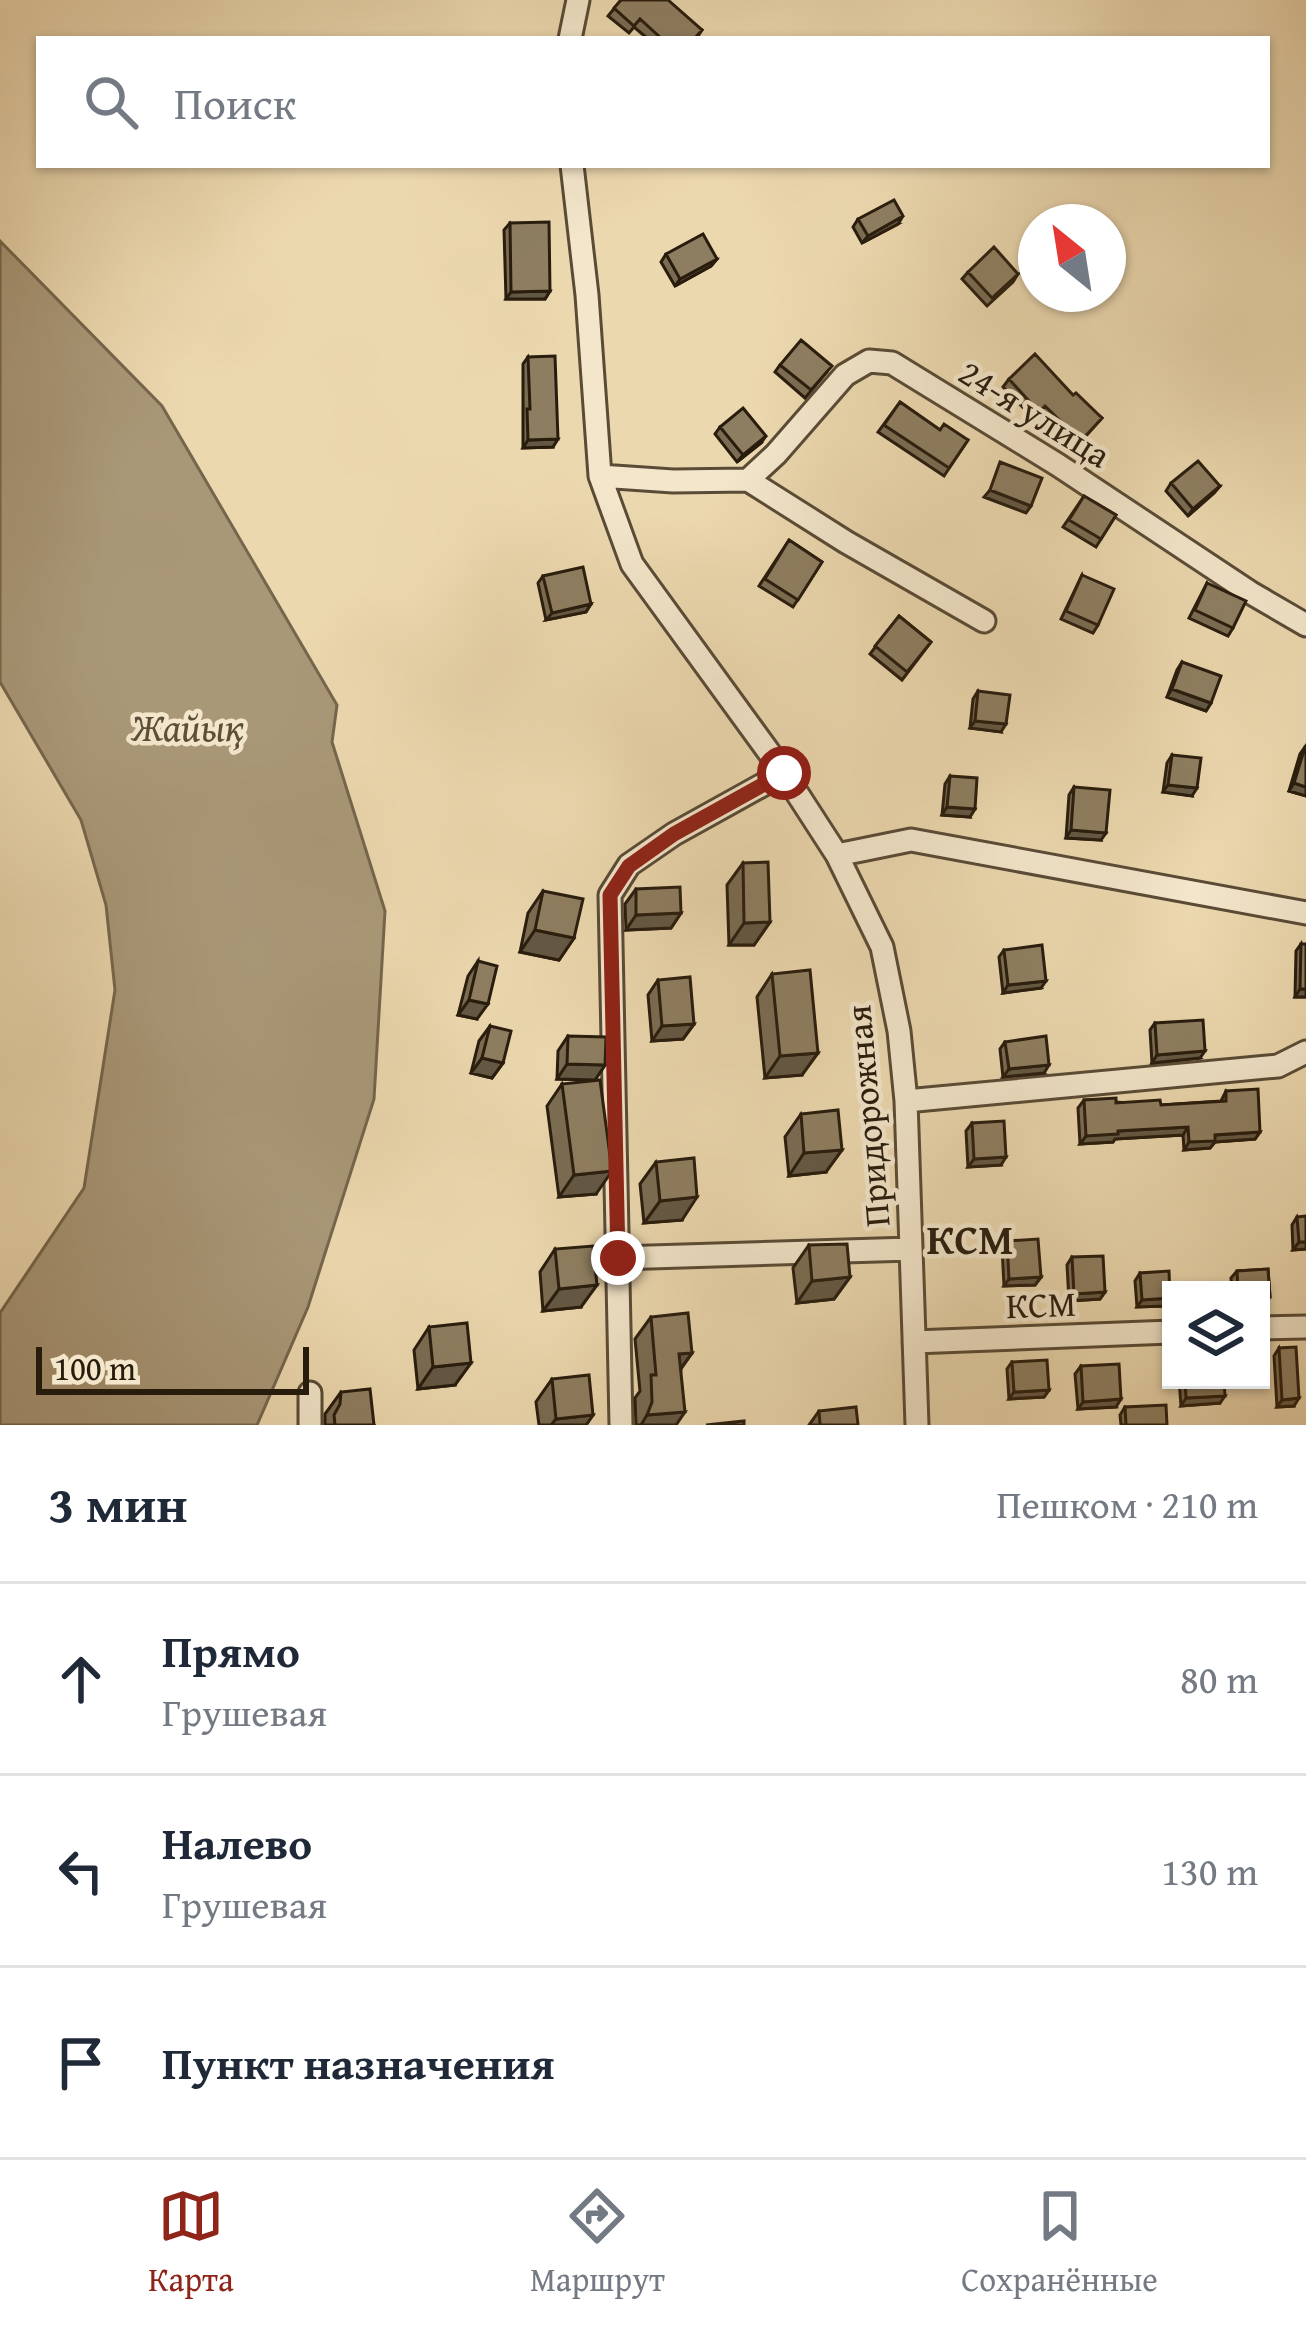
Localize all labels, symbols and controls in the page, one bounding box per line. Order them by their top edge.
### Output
search box [36,36,1270,168]
icon: search [78,69,144,135]
text: Поиск [174,70,296,135]
north arrow [1018,204,1126,312]
street label: 24-я улица [949,345,1122,480]
water label: Жайық [130,698,244,755]
route start [757,746,811,800]
street label: Придорожная [830,1003,903,1229]
district label: КСМ [926,1208,1014,1269]
route end [591,1231,645,1285]
street label: КСМ [1005,1276,1077,1331]
map controls [1162,1281,1270,1389]
button: layers [1162,1281,1270,1389]
scale bar [36,1341,309,1394]
text: 100 m [54,1344,136,1392]
text: 3 мин [48,1466,187,1541]
text: Пешком · 210 m [996,1475,1258,1532]
text: Прямо [162,1618,300,1683]
icon: ahead [48,1646,114,1712]
text: 80 m [1180,1650,1258,1707]
text: Грушевая [162,1683,327,1740]
text: Налево [162,1810,312,1875]
icon: left [48,1838,114,1904]
text: 130 m [1161,1842,1258,1899]
text: Грушевая [162,1875,327,1932]
icon: arrive [48,2030,114,2096]
text: Пункт назначения [162,2030,555,2095]
tab: Карта [148,2183,234,2303]
tab: Маршрут [530,2183,665,2303]
tab: Сохранённые [961,2183,1158,2303]

